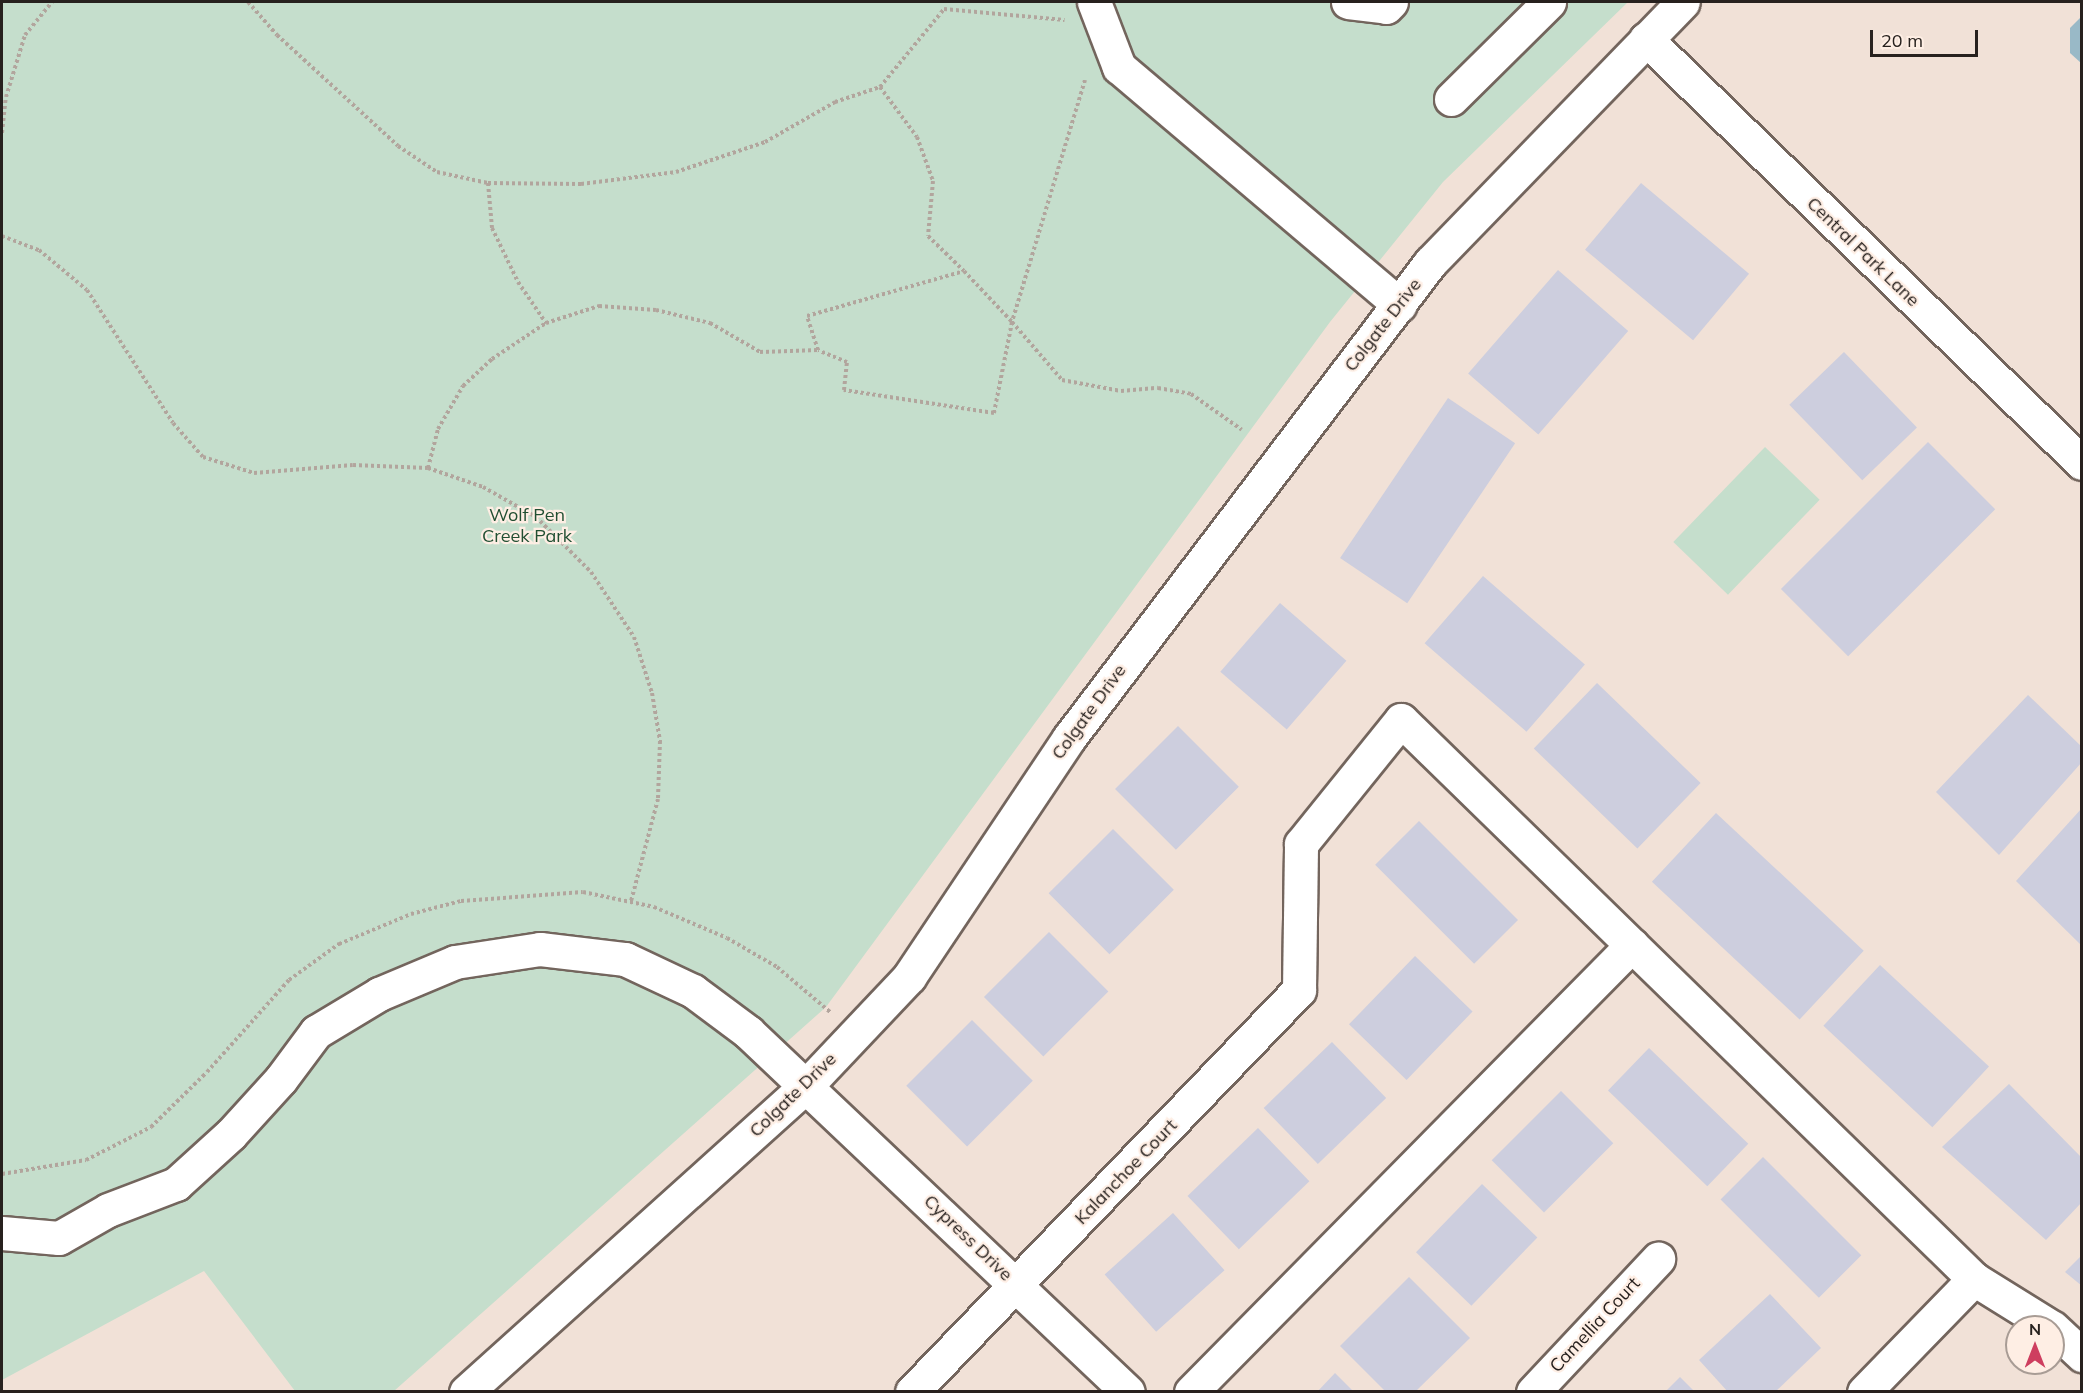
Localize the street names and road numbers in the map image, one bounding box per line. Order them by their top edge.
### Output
street label: Central Park Lane [1802,193,1924,311]
street label: Colgate Drive [1340,274,1426,376]
street label: Colgate Drive [1047,660,1131,764]
street label: Colgate Drive [745,1048,841,1142]
street label: Kalanchoe Court [1070,1115,1182,1229]
street label: Cypress Drive [919,1190,1017,1286]
street label: Camellia Court [1545,1273,1645,1377]

